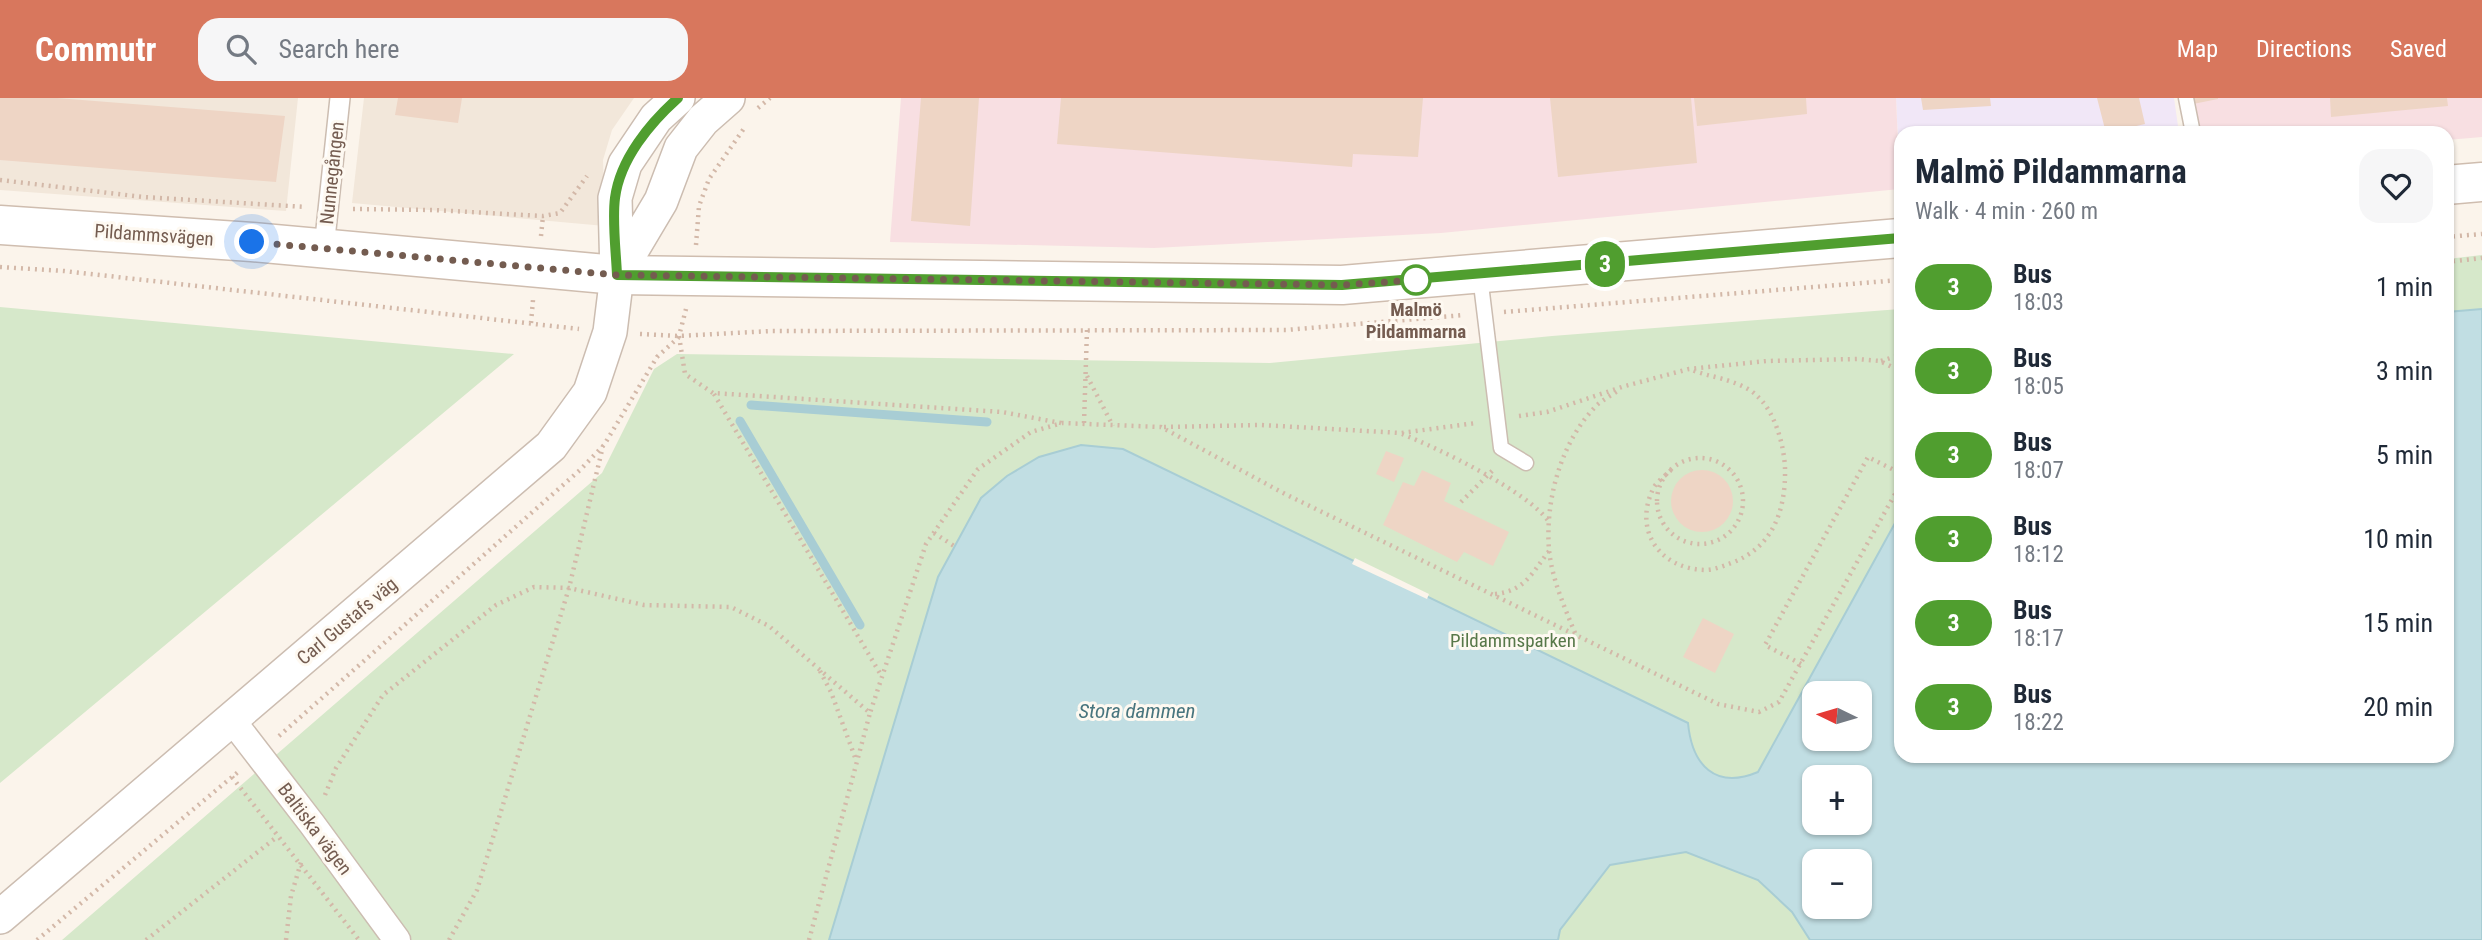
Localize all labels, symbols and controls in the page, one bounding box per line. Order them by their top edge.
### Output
search box [198,18,688,81]
text: Commutr [35,30,156,69]
icon: search [222,30,260,68]
text: Search here [278,34,399,64]
text: Map [2177,35,2218,63]
text: Directions [2256,35,2352,63]
text: Saved [2390,35,2447,63]
street label: Nunnegången [315,120,349,226]
button: heart [2359,149,2433,223]
text: Malmö Pildammarna [1915,152,2187,191]
text: Walk · 4 min · 260 m [1915,198,2098,225]
street label: Pildammsvägen [94,219,214,251]
your location [234,224,269,259]
line badge: 3 [1582,241,1628,287]
text: 3 [1599,250,1611,278]
text: Bus [2013,259,2052,289]
marker: Malmö Pildammarna [1401,265,1431,295]
text: 1 min [2376,272,2433,302]
text: 3 [1947,273,1960,301]
text: 18:03 [2013,289,2064,316]
place label: Malmö Pildammarna [1366,298,1466,343]
text: Bus [2013,343,2052,373]
text: 3 min [2376,356,2433,386]
text: 3 [1947,357,1960,385]
text: 18:05 [2013,373,2064,400]
text: Bus [2013,427,2052,457]
text: 5 min [2376,440,2433,470]
text: 3 [1947,441,1960,469]
text: 18:07 [2013,457,2064,484]
text: Bus [2013,511,2052,541]
text: 10 min [2363,524,2433,554]
text: 3 [1947,525,1960,553]
text: 18:12 [2013,541,2064,568]
street label: Carl Gustafs väg [292,572,402,670]
text: Bus [2013,595,2052,625]
text: 15 min [2363,608,2433,638]
text: 3 [1947,609,1960,637]
text: 18:17 [2013,625,2064,652]
park label: Pildammsparken [1450,629,1576,652]
text: Bus [2013,679,2052,709]
north arrow [1802,681,1872,751]
map controls [1802,681,1872,919]
text: 20 min [2363,692,2433,722]
text: 3 [1947,693,1960,721]
water label: Stora dammen [1079,699,1195,723]
text: 18:22 [2013,709,2064,736]
button: + [1802,765,1872,835]
street label: Baltiska vägen [273,779,357,879]
button: − [1802,849,1872,919]

